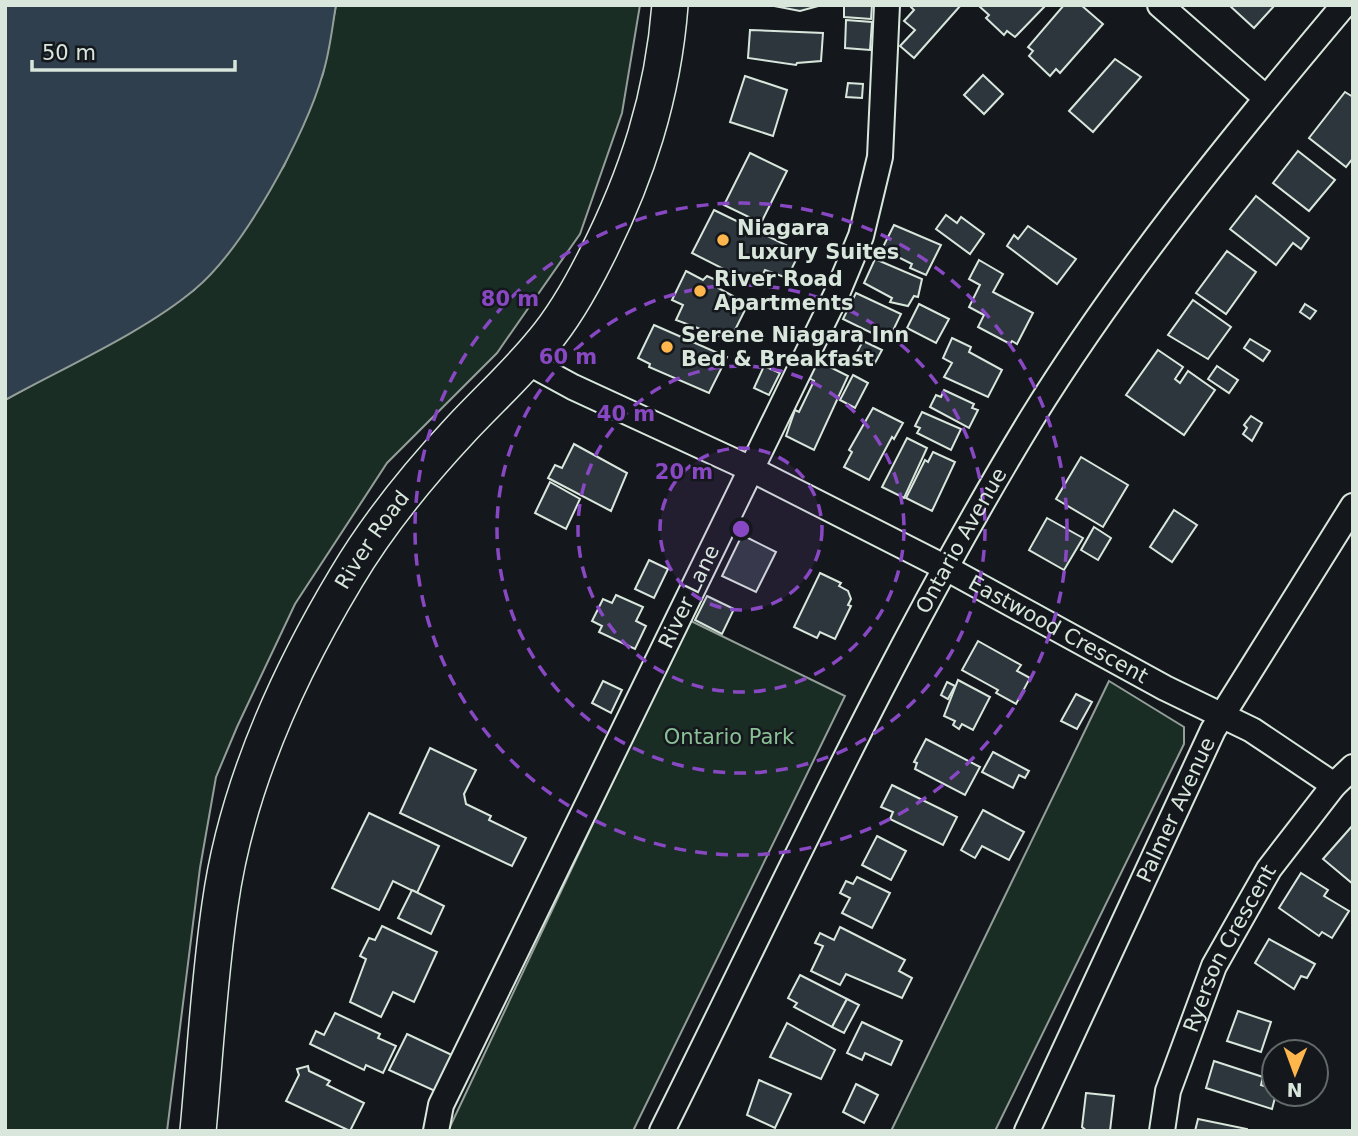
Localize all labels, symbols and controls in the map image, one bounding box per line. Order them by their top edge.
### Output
scale bar [32,28,234,72]
text: 50 m [42,41,96,65]
place label: Niagara Luxury Suites [737,216,899,264]
marker: Niagara Luxury Suites [715,232,731,248]
place label: River Road Apartments [714,267,853,315]
marker: River Road Apartments [692,283,708,299]
text: 80 m [481,287,539,311]
place label: Serene Niagara Inn Bed & Breakfast [681,323,909,371]
marker: Serene Niagara Inn Bed & Breakfast [659,339,675,355]
text: 60 m [539,345,597,369]
text: 40 m [597,402,655,426]
text: 20 m [655,460,713,484]
street label: Ontario Avenue [911,463,1012,618]
street label: River Road [330,486,414,593]
centre of rings [729,517,753,541]
street label: River Lane [654,541,724,652]
street label: Eastwood Crescent [964,571,1152,688]
park label: Ontario Park [664,725,795,749]
street label: Palmer Avenue [1132,734,1220,886]
street label: Ryerson Crescent [1179,861,1281,1036]
north arrow [1260,1038,1330,1108]
text: N [1287,1079,1303,1101]

